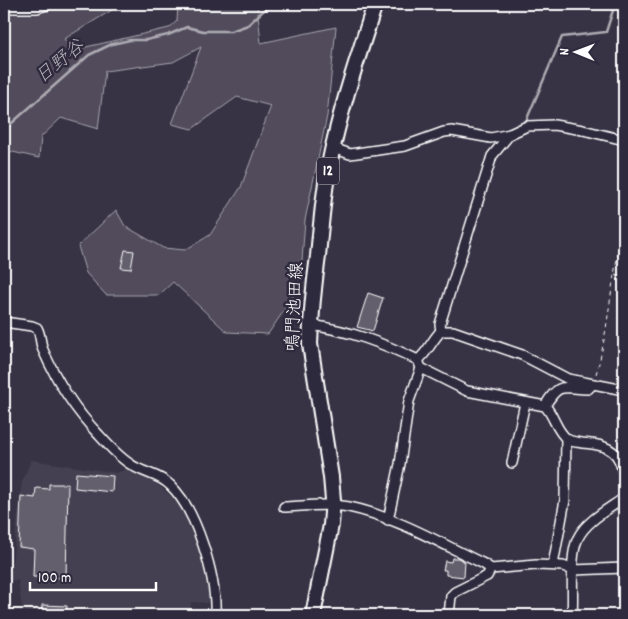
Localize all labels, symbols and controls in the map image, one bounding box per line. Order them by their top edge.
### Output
north arrow [550,28,600,78]
water label: 日野谷 [30,34,92,91]
text: N [555,48,575,55]
road number: 12 [317,158,339,185]
street label: 鳴門池田線 [281,261,311,353]
scale bar [30,559,156,591]
text: 100 m [38,568,71,590]

